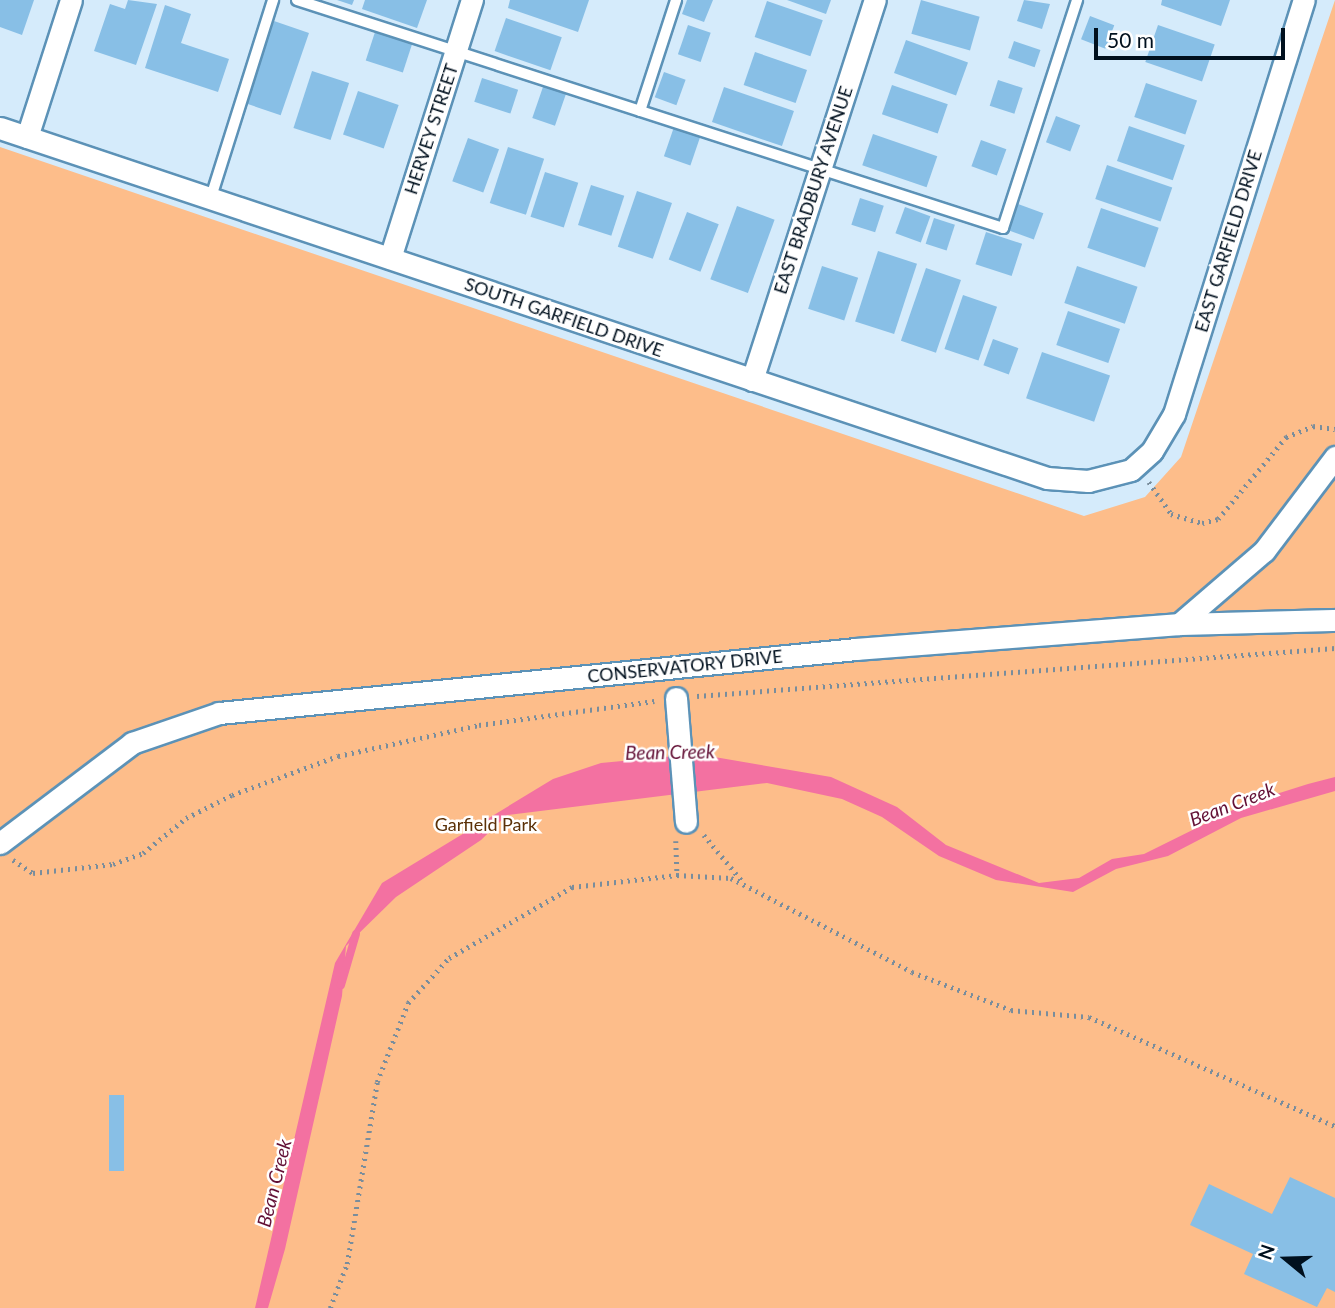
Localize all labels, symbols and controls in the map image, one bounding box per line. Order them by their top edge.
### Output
scale bar [1097,14,1288,58]
text: 50 m [1107,27,1154,52]
street label: HERVEY STREET [400,61,462,197]
street label: EAST BRADBURY AVENUE [769,83,857,297]
street label: EAST GARFIELD DRIVE [1190,147,1266,335]
street label: SOUTH GARFIELD DRIVE [462,273,666,361]
street label: CONSERVATORY DRIVE [586,645,784,687]
water label: Bean Creek [625,740,715,764]
water label: Bean Creek [1186,777,1278,831]
park label: Garfield Park [435,813,537,835]
water label: Bean Creek [252,1137,296,1229]
north arrow [1251,1224,1321,1294]
text: N [1252,1241,1279,1263]

